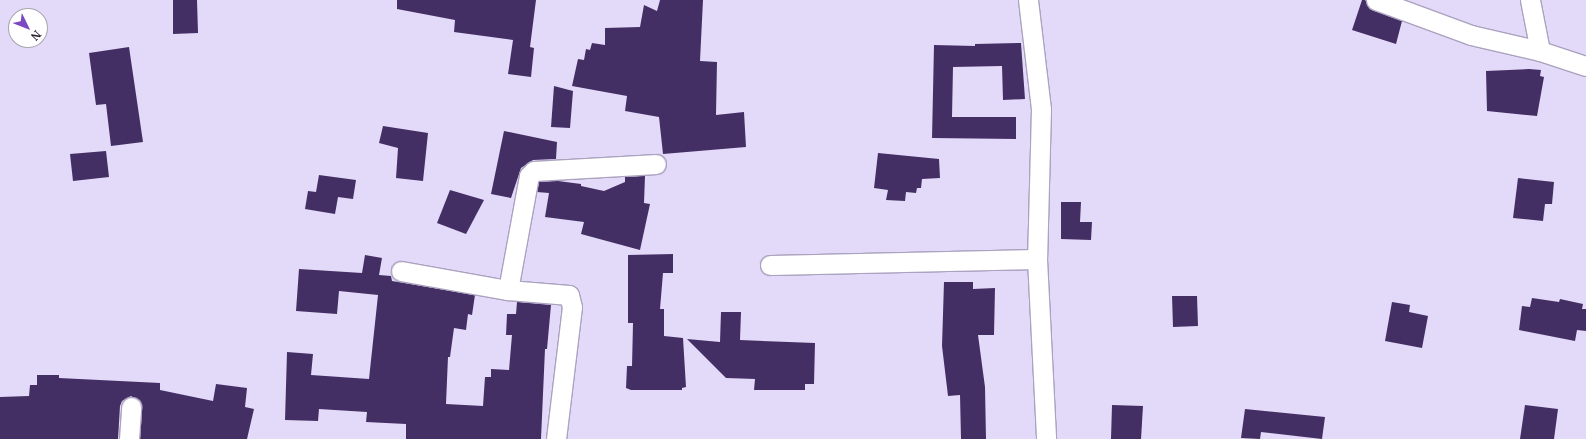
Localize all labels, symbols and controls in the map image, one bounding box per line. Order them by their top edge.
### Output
north arrow [8,8,48,48]
text: N [28,28,44,43]

